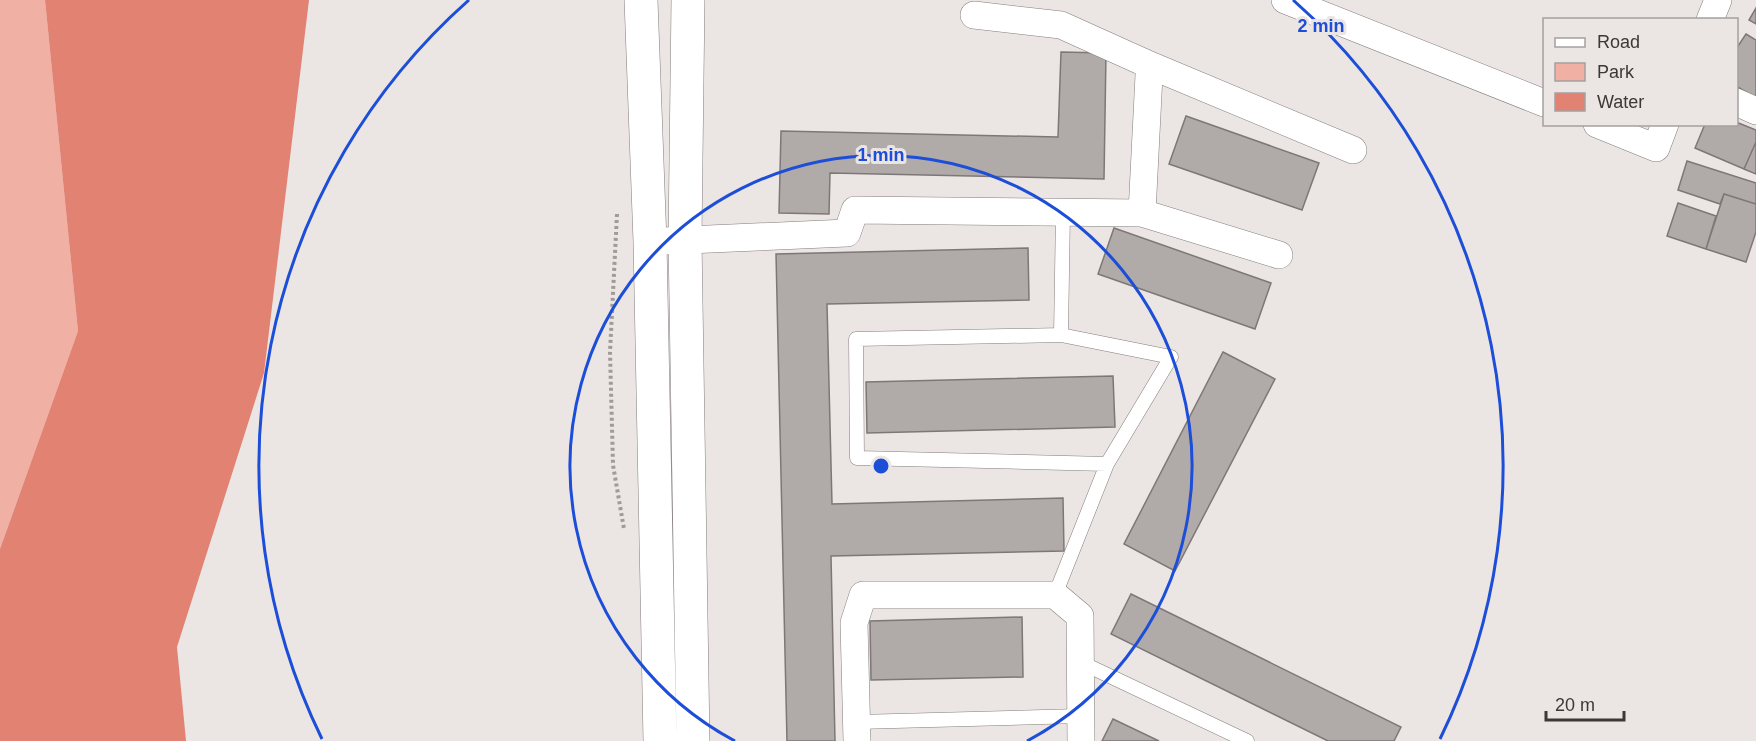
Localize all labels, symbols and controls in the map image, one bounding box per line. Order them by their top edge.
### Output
text: 2 min [1297,16,1345,36]
legend [1543,18,1738,126]
text: Road [1597,32,1640,52]
text: Park [1597,62,1635,82]
text: Water [1597,92,1644,112]
text: 1 min [857,145,905,165]
centre of rings [871,456,891,476]
scale bar [1546,684,1624,722]
text: 20 m [1555,695,1595,715]

